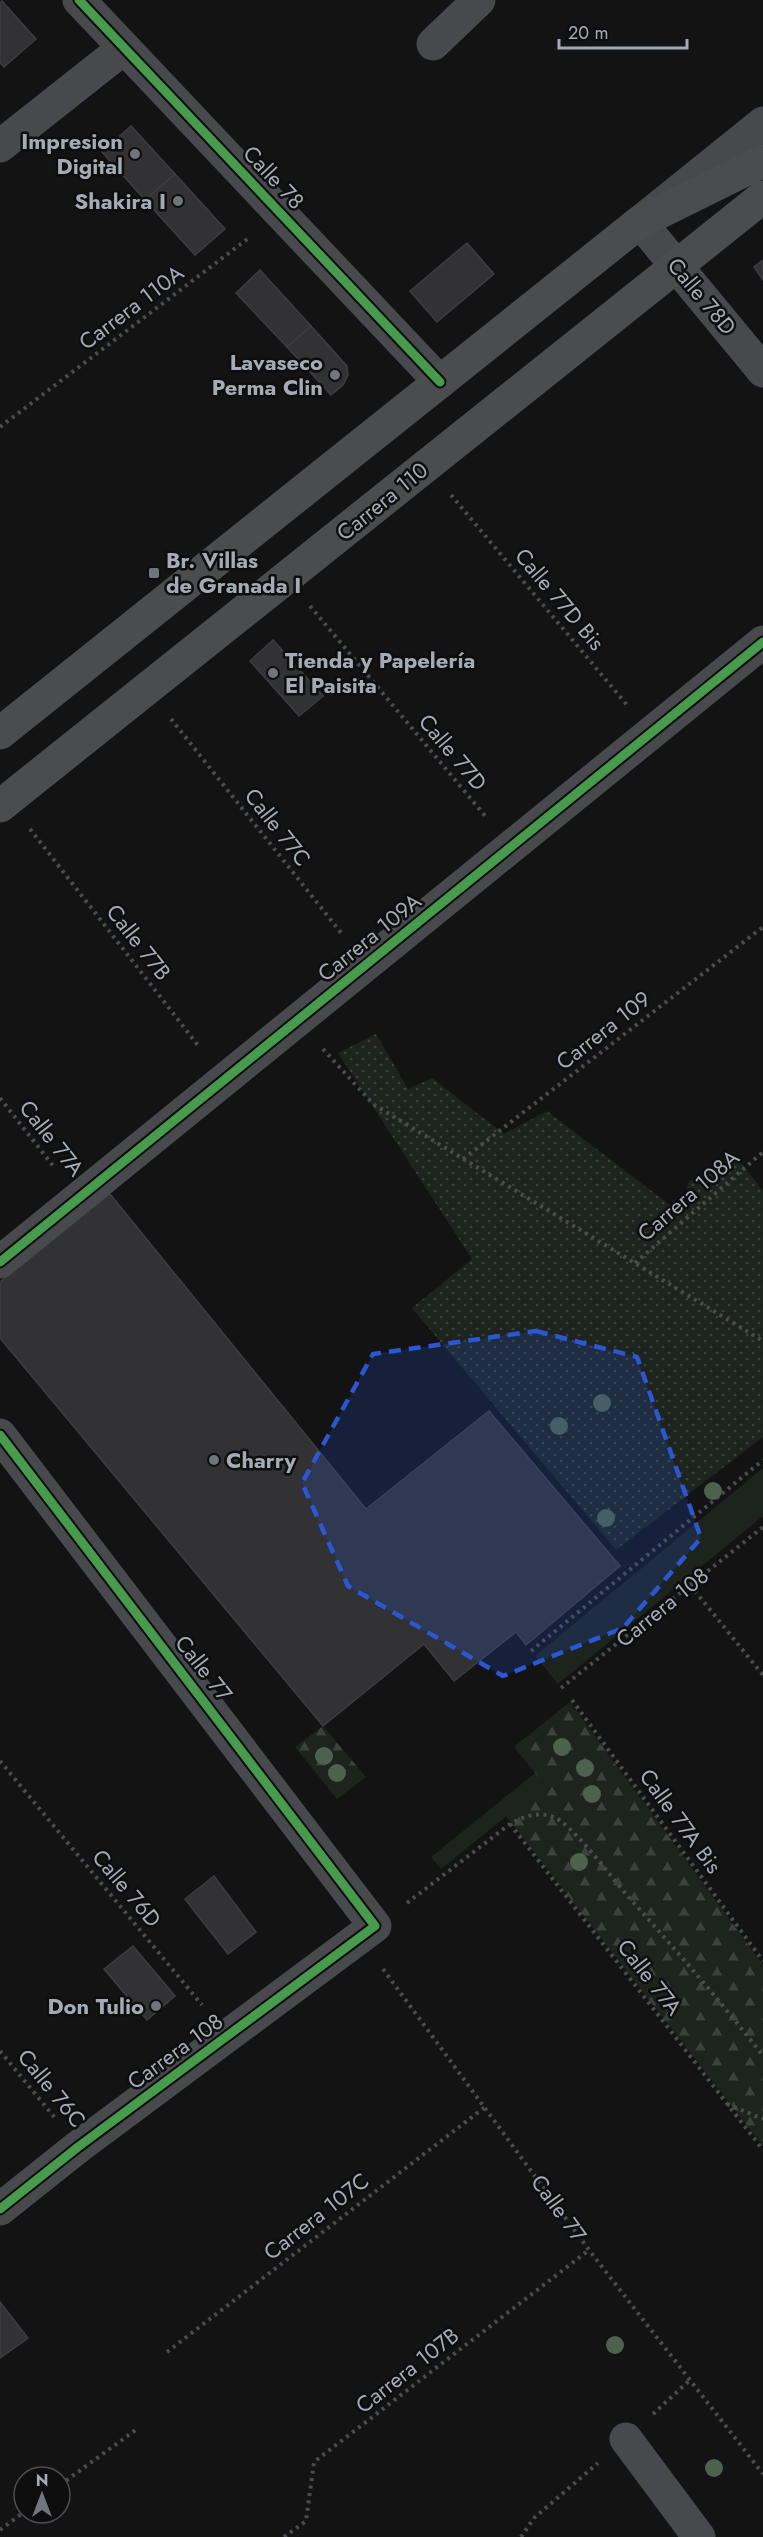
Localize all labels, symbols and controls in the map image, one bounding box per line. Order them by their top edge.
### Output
scale bar [559,12,686,50]
text: 20 m [568,20,608,46]
place label: Impresion Digital [21,125,123,182]
street label: Calle 78 [236,138,312,216]
marker: Impresion Digital [128,147,142,161]
place label: Shakira I [75,185,166,217]
marker: Shakira I [171,194,185,208]
street label: Calle 78D [660,250,744,342]
street label: Carrera 110A [72,257,191,357]
place label: Lavaseco Perma Clin [212,346,323,403]
marker: Lavaseco Perma Clin [328,368,342,382]
street label: Carrera 110 [329,454,435,548]
street label: Calle 77D Bis [507,541,613,657]
place label: Br. Villas de Granada I [166,544,301,601]
marker: Br. Villas de Granada I [147,566,161,580]
place label: Tienda y Papelería El Paisita [285,644,475,701]
marker: Tienda y Papelería El Paisita [266,666,280,680]
street label: Calle 77D [411,707,495,797]
street label: Calle 77C [237,781,319,873]
street label: Carrera 109A [310,885,428,989]
street label: Calle 77B [99,897,179,987]
street label: Carrera 109 [549,983,657,1077]
street label: Calle 77A [12,1093,92,1183]
street label: Carrera 108A [630,1141,746,1248]
place label: Charry [226,1444,297,1476]
marker: Charry [207,1453,221,1467]
street label: Carrera 108 [609,1559,715,1655]
street label: Calle 77 [168,1628,241,1708]
street label: Calle 77A Bis [632,1762,730,1880]
street label: Calle 76D [85,1842,169,1934]
street label: Calle 77A [610,1932,690,2022]
place label: Don Tulio [47,1990,144,2022]
marker: Don Tulio [149,1999,163,2013]
street label: Carrera 108 [120,2005,230,2097]
street label: Calle 76C [10,2042,94,2134]
street label: Carrera 107C [257,2165,375,2267]
street label: Calle 77 [523,2168,595,2249]
street label: Carrera 107B [349,2319,465,2421]
north arrow [12,2465,72,2525]
text: N [36,2469,48,2492]

